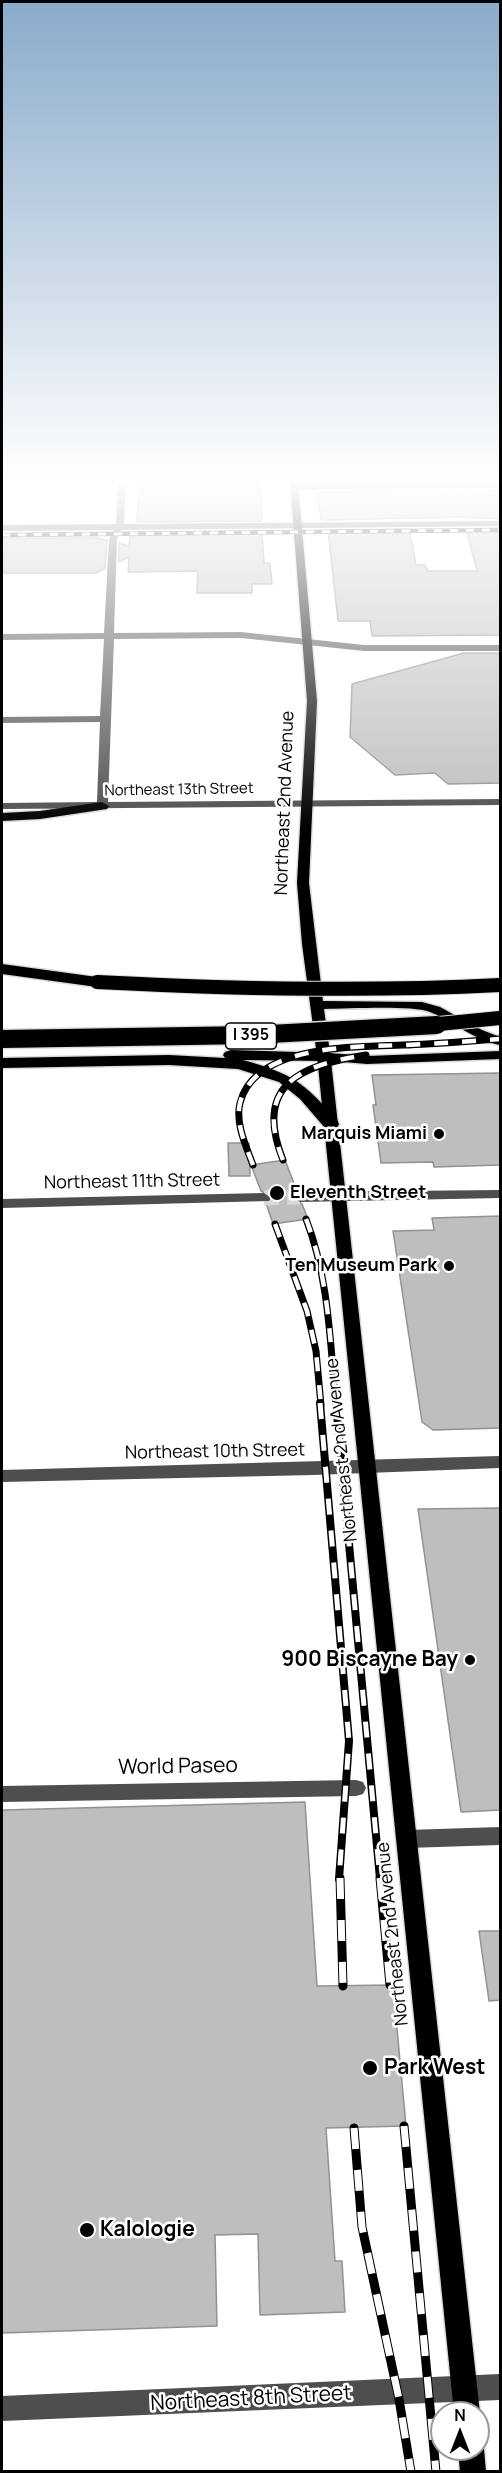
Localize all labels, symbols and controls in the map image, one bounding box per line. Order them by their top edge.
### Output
street label: Northeast 2nd Avenue [271,710,299,896]
street label: Northeast 13th Street [104,780,254,800]
road number: I 395 [226,1023,276,1049]
place label: Marquis Miami [301,1123,427,1145]
marker: Marquis Miami [432,1127,446,1141]
street label: Northeast 11th Street [44,1170,220,1194]
place label: Eleventh Street [290,1182,426,1204]
marker: Eleventh Street [268,1184,286,1202]
place label: Ten Museum Park [285,1255,437,1277]
marker: Ten Museum Park [442,1259,456,1273]
street label: Northeast 2nd Avenue [322,1357,362,1543]
street label: Northeast 10th Street [125,1440,305,1464]
place label: 900 Biscayne Bay [281,1647,458,1673]
marker: 900 Biscayne Bay [463,1653,477,1667]
street label: World Paseo [118,1753,238,1781]
street label: Northeast 2nd Avenue [373,1841,413,2027]
place label: Park West [384,2055,485,2081]
marker: Park West [361,2059,379,2077]
place label: Kalologie [100,2217,195,2243]
marker: Kalologie [78,2221,96,2239]
street label: Northeast 8th Street [150,2381,352,2417]
north arrow [430,2401,490,2461]
text: N [454,2404,466,2426]

